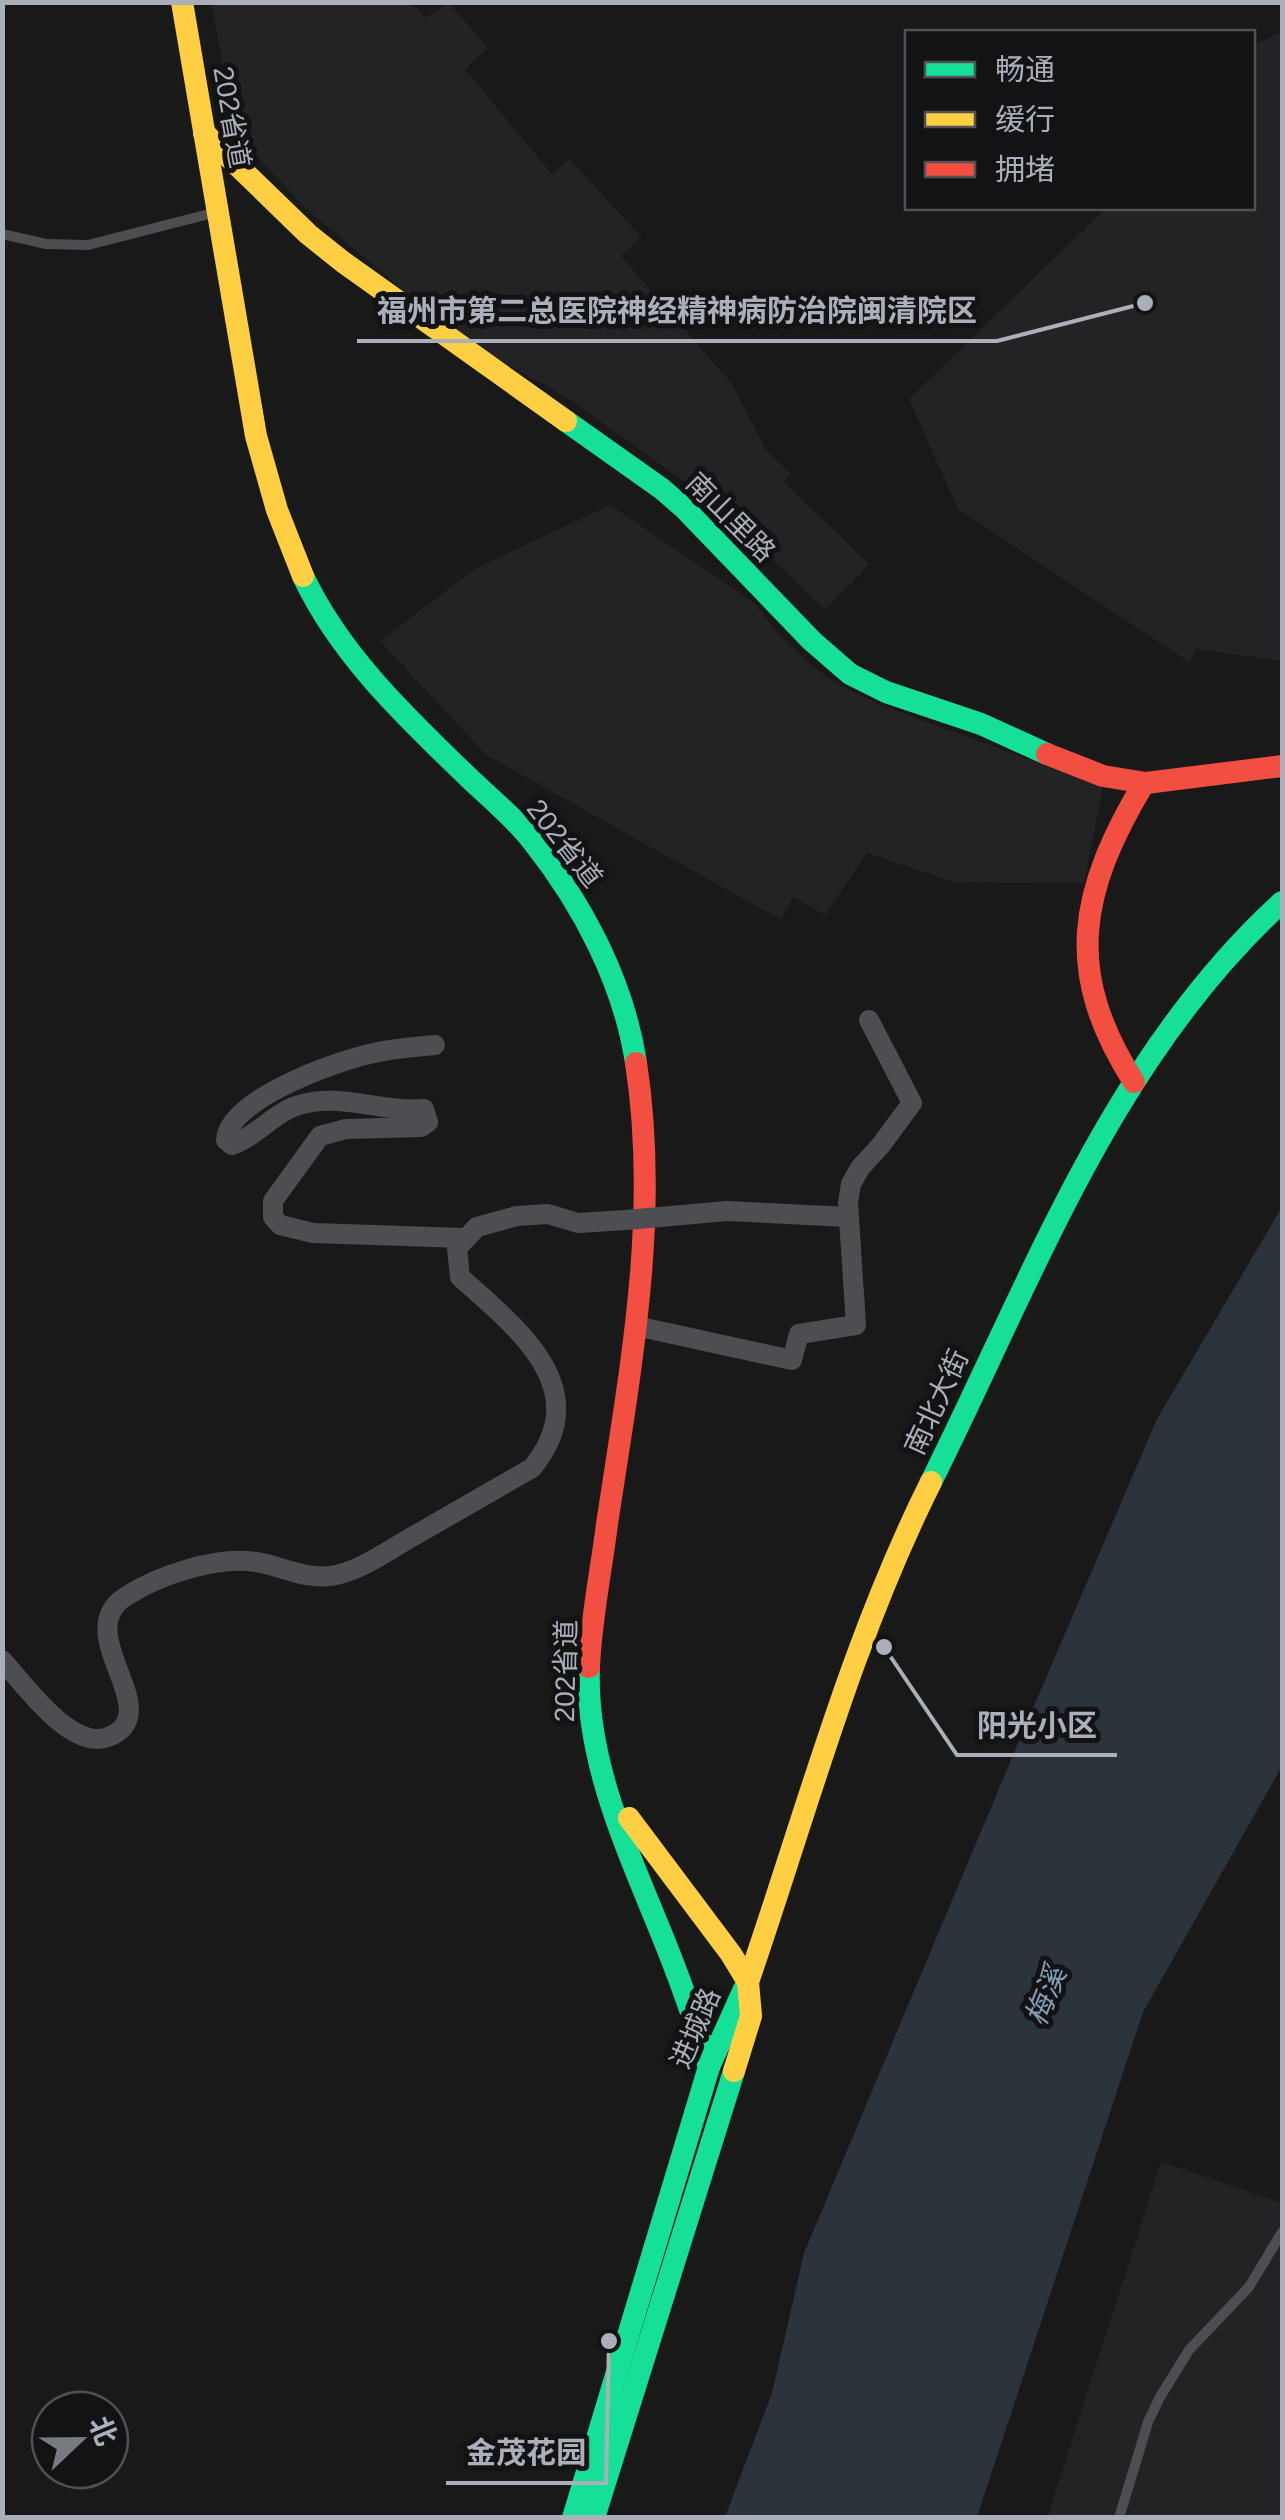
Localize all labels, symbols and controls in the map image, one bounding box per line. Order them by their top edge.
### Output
legend [905,30,1255,210]
text: 畅通 [995,53,1055,86]
street label: 202省道 [207,64,256,170]
text: 缓行 [995,103,1055,136]
text: 拥堵 [995,153,1055,186]
callout: 福州市第二总医院神经精神病防治院闽清院区 [357,281,997,341]
text: 福州市第二总医院神经精神病防治院闽清院区 [377,294,977,327]
street label: 南山里路 [680,467,781,568]
street label: 202省道 [521,793,608,893]
street label: 南北大街 [899,1345,974,1460]
street label: 202省道 [549,1619,582,1723]
callout: 阳光小区 [957,1695,1117,1755]
text: 阳光小区 [977,1709,1097,1742]
water label: 梅溪 [1019,1959,1073,2030]
street label: 进城路 [665,1983,726,2073]
north arrow [30,2390,130,2490]
text: 北 [83,2412,122,2450]
callout: 金茂花园 [446,2423,606,2483]
text: 金茂花园 [466,2436,586,2469]

